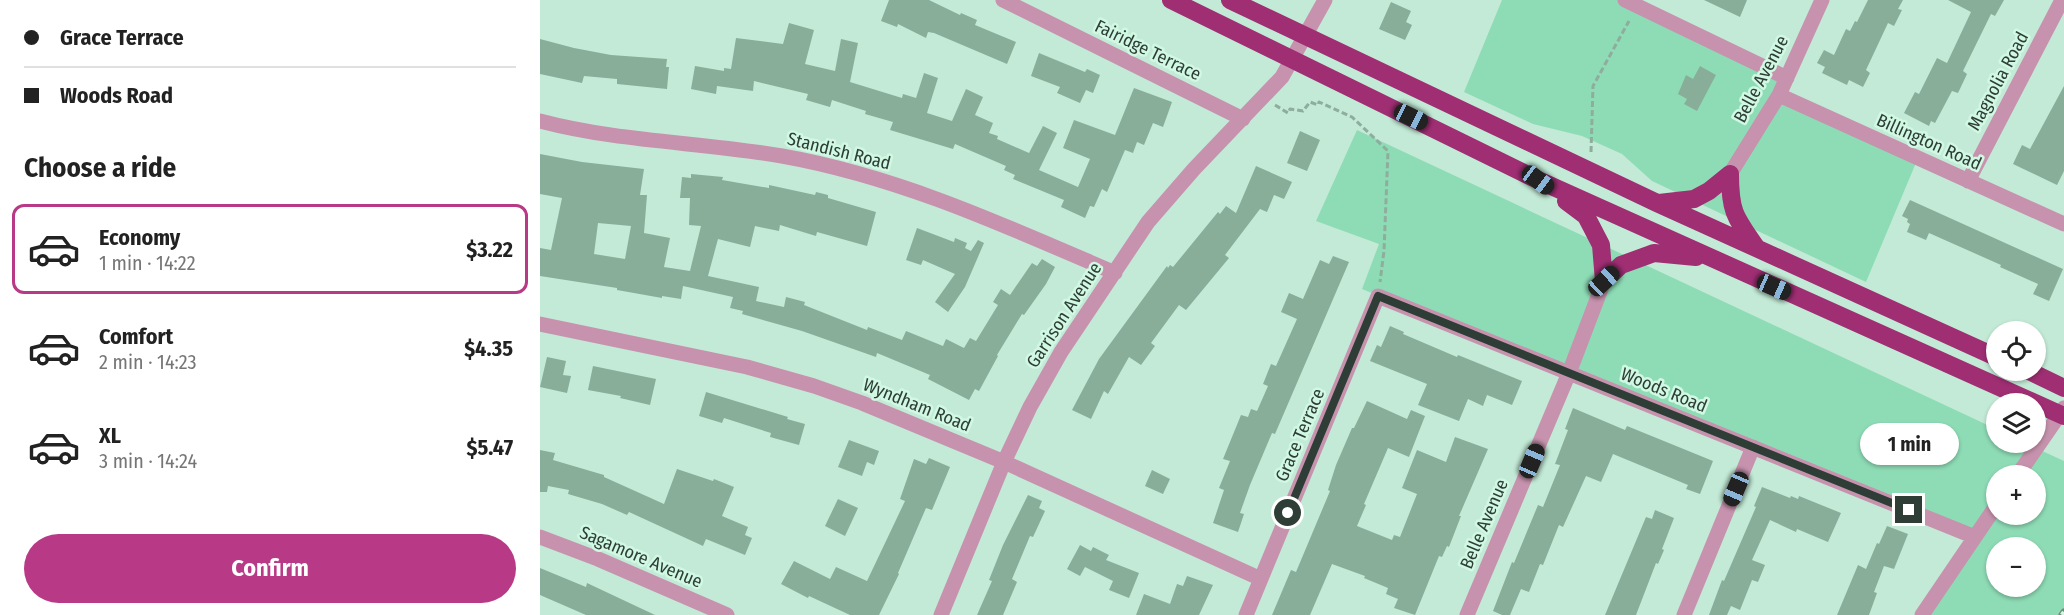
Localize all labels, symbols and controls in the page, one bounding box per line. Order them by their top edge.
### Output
street label: Fairidge Terrace [1091,15,1205,85]
text: Grace Terrace [60,24,184,51]
street label: Magnolia Road [1963,28,2033,134]
street label: Belle Avenue [1729,32,1793,126]
text: Woods Road [60,82,173,109]
car [1391,101,1431,133]
street label: Billington Road [1873,109,1985,175]
street label: Standish Road [785,128,893,174]
text: Choose a ride [24,152,176,184]
car [1518,162,1558,198]
icon: car [27,222,81,276]
text: Economy [99,224,180,251]
text: $3.22 [466,236,513,263]
text: 1 min · 14:22 [99,251,195,275]
street label: Garrison Avenue [1022,258,1106,372]
car [1585,262,1623,300]
car [1754,271,1794,303]
icon: car [27,321,81,375]
map controls [1986,321,2046,597]
button: locate [1986,321,2046,381]
text: Comfort [99,323,173,350]
text: $4.35 [464,335,513,362]
text: 2 min · 14:23 [99,350,197,374]
street label: Woods Road [1618,363,1710,417]
street label: Wyndham Road [860,373,974,437]
street label: Grace Terrace [1271,385,1329,485]
button: layers [1986,393,2046,453]
icon: car [27,420,81,474]
text: XL [99,422,121,449]
callout: 1 min [1860,423,1958,465]
text: 1 min [1888,432,1931,456]
text: $5.47 [466,434,513,461]
car [1517,441,1547,481]
text: 3 min · 14:24 [99,449,197,473]
button: + [1986,465,2046,525]
car [1721,469,1751,509]
street label: Belle Avenue [1455,476,1513,572]
route end [1895,496,1922,523]
route start [1274,499,1301,526]
street label: Sagamore Avenue [576,521,706,593]
button: Confirm [24,534,516,603]
button: − [1986,537,2046,597]

